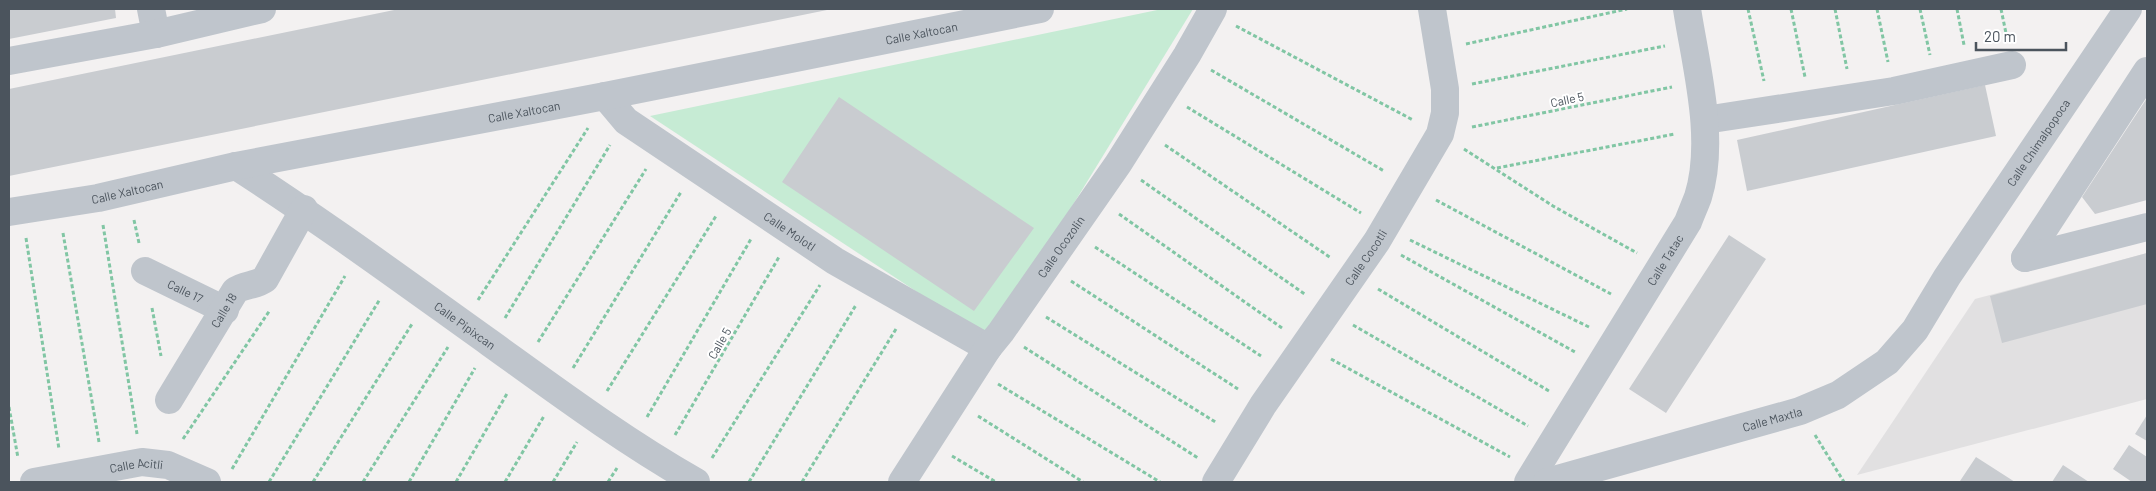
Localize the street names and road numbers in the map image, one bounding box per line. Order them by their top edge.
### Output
street label: Calle Xaltocan [884,19,959,47]
street label: Calle 5 [1549,89,1585,109]
street label: Calle Chimalpopoca [2004,96,2072,189]
street label: Calle Xaltocan [487,98,561,125]
street label: Calle Xaltocan [90,176,164,206]
street label: Calle Molotl [761,209,818,253]
street label: Calle Ocozolin [1034,213,1087,280]
street label: Calle Cocotli [1341,227,1389,288]
street label: Calle Tatac [1644,232,1686,288]
street label: Calle 17 [165,276,206,305]
street label: Calle 18 [208,290,239,330]
street label: Calle Pipixcan [432,299,498,352]
street label: Calle 5 [704,325,734,361]
street label: Calle Maxtla [1741,404,1804,434]
street label: Calle Acitli [108,455,164,475]

